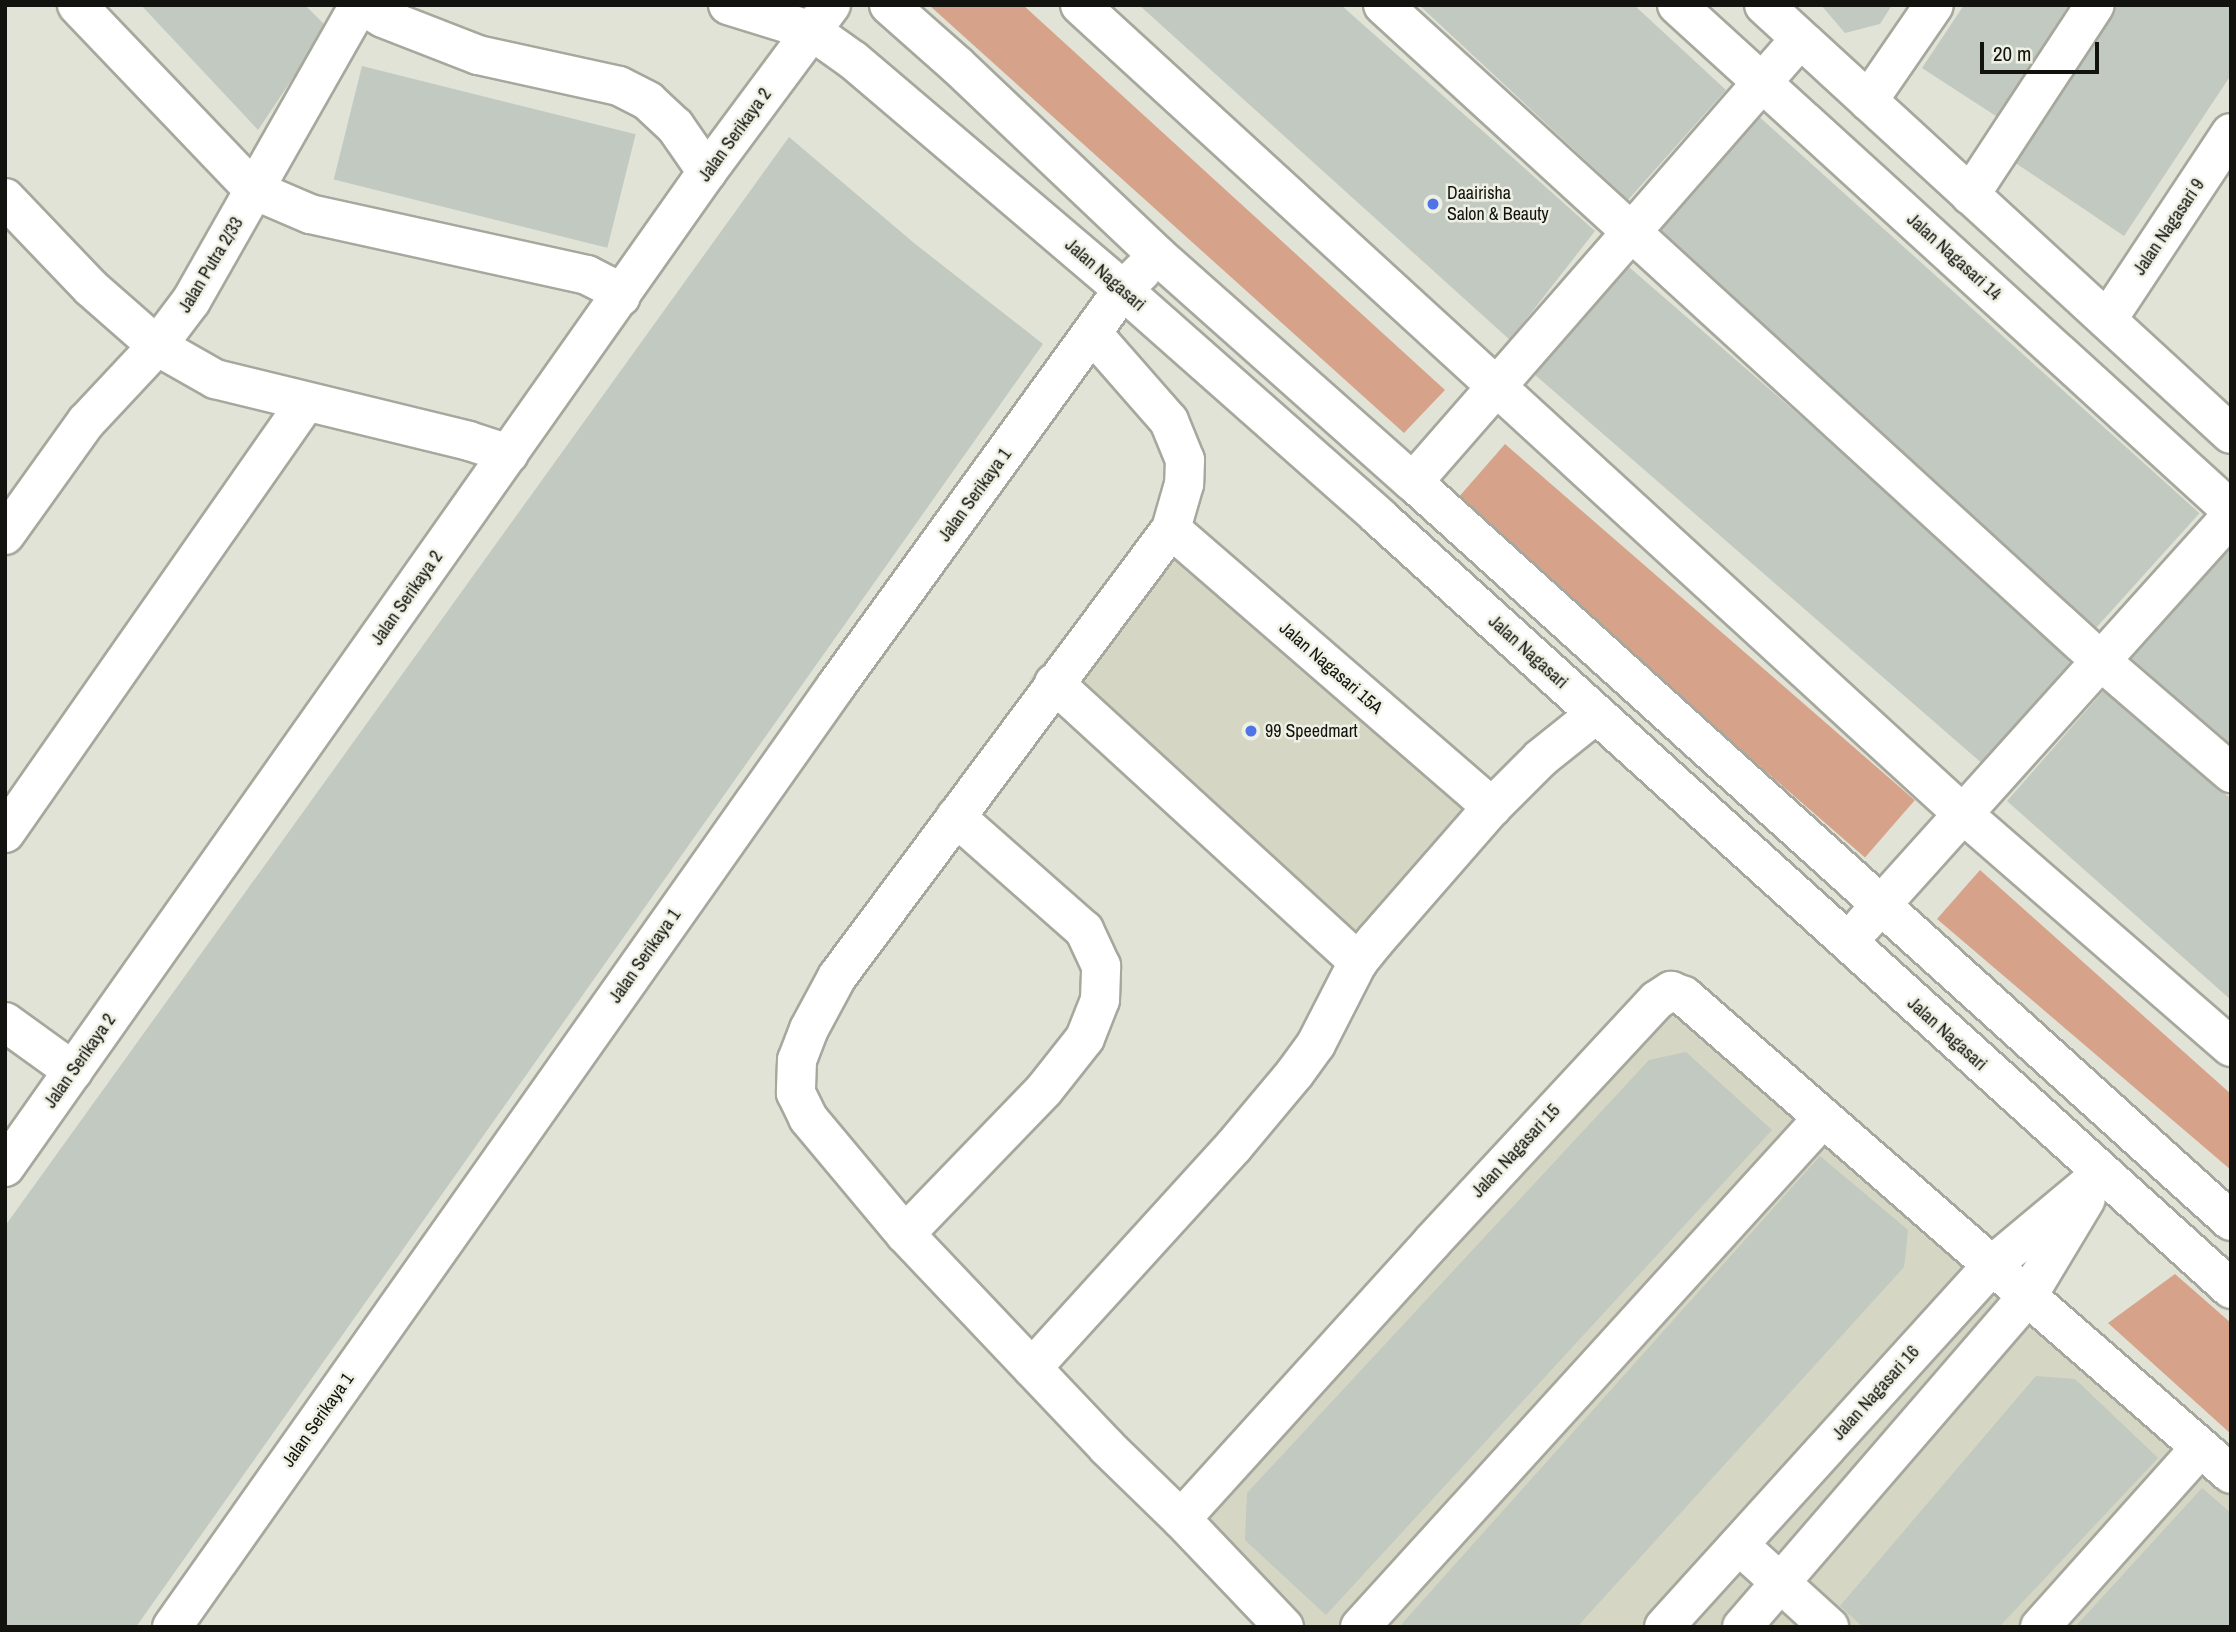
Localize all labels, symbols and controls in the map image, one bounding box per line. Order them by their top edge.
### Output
scale bar [1984,28,2103,72]
text: 20 m [1993,39,2031,68]
street label: Jalan Serikaya 2 [694,84,776,186]
street label: Jalan Nagasari 9 [2129,175,2209,279]
place label: Daairisha Salon & Beauty [1447,183,1549,226]
marker: Daairisha Salon & Beauty [1425,196,1441,212]
street label: Jalan Nagasari 14 [1902,209,2006,305]
street label: Jalan Putra 2/33 [174,213,248,317]
street label: Jalan Nagasari [1060,234,1150,316]
street label: Jalan Serikaya 1 [934,444,1016,546]
street label: Jalan Serikaya 2 [367,547,447,649]
street label: Jalan Nagasari [1484,611,1572,693]
street label: Jalan Nagasari 15A [1275,617,1387,719]
place label: 99 Speedmart [1265,720,1358,742]
marker: 99 Speedmart [1243,723,1259,739]
street label: Jalan Serikaya 1 [605,905,685,1007]
street label: Jalan Nagasari [1903,993,1991,1075]
street label: Jalan Serikaya 2 [40,1010,120,1112]
street label: Jalan Nagasari 15 [1467,1100,1565,1202]
street label: Jalan Nagasari 16 [1828,1341,1924,1445]
street label: Jalan Serikaya 1 [278,1369,358,1471]

